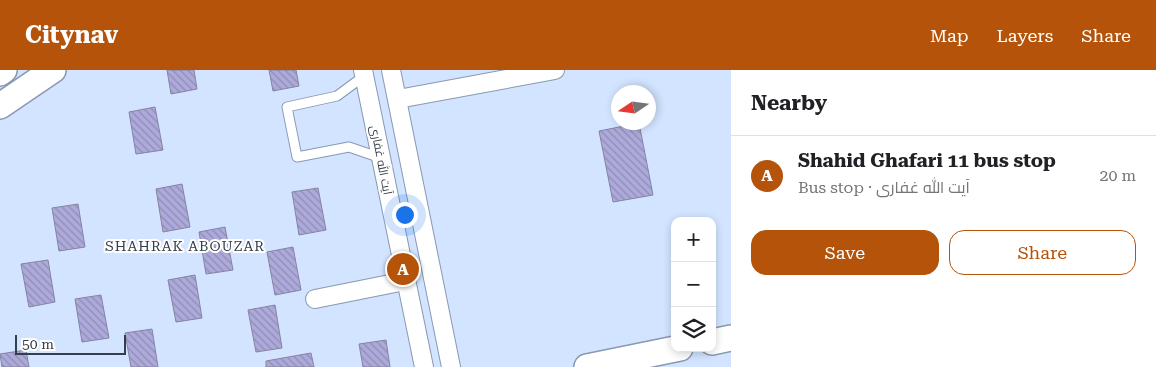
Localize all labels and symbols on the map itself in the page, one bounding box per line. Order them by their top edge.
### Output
north arrow [611,85,656,130]
street label: آیت الله غفاری [367,124,396,197]
your location [392,202,418,228]
district label: SHAHRAK ABOUZAR [105,238,265,254]
pin: A [387,250,419,288]
scale bar [15,332,126,355]

